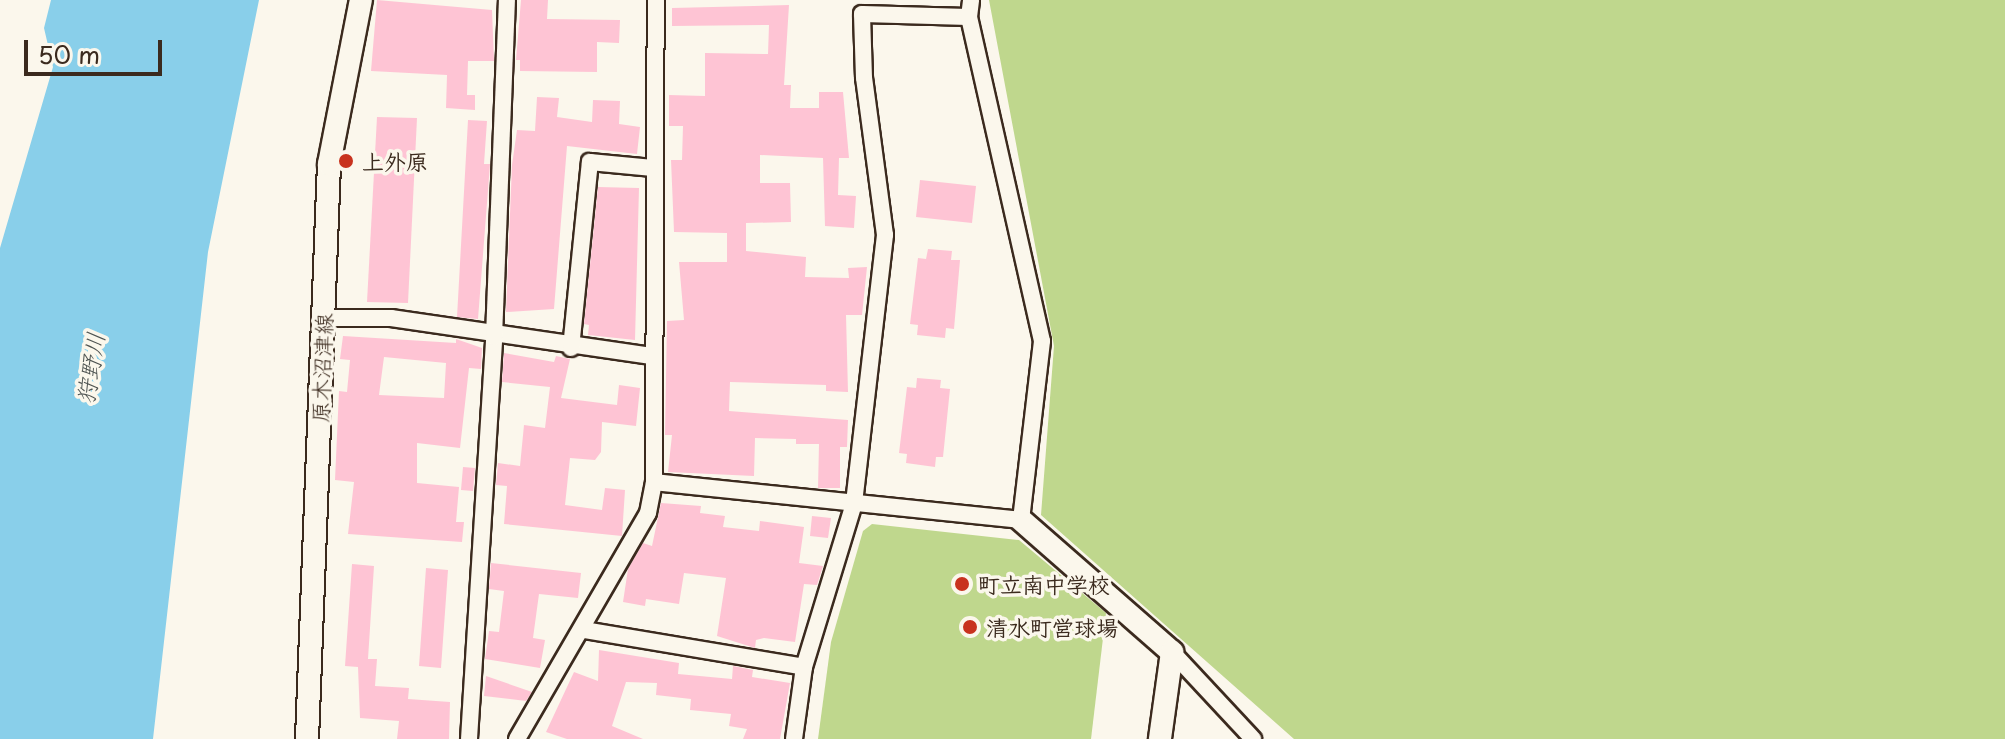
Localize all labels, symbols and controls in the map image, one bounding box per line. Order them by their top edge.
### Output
scale bar [28,24,166,74]
text: 50 m [38,36,100,72]
place label: 上外原 [362,148,428,174]
marker: 上外原 [337,152,355,170]
street label: 原木沼津線 [306,313,336,423]
water label: 狩野川 [70,330,110,406]
place label: 町立南中学校 [978,571,1110,597]
marker: 町立南中学校 [953,575,971,593]
place label: 清水町営球場 [986,614,1118,640]
marker: 清水町営球場 [961,618,979,636]

